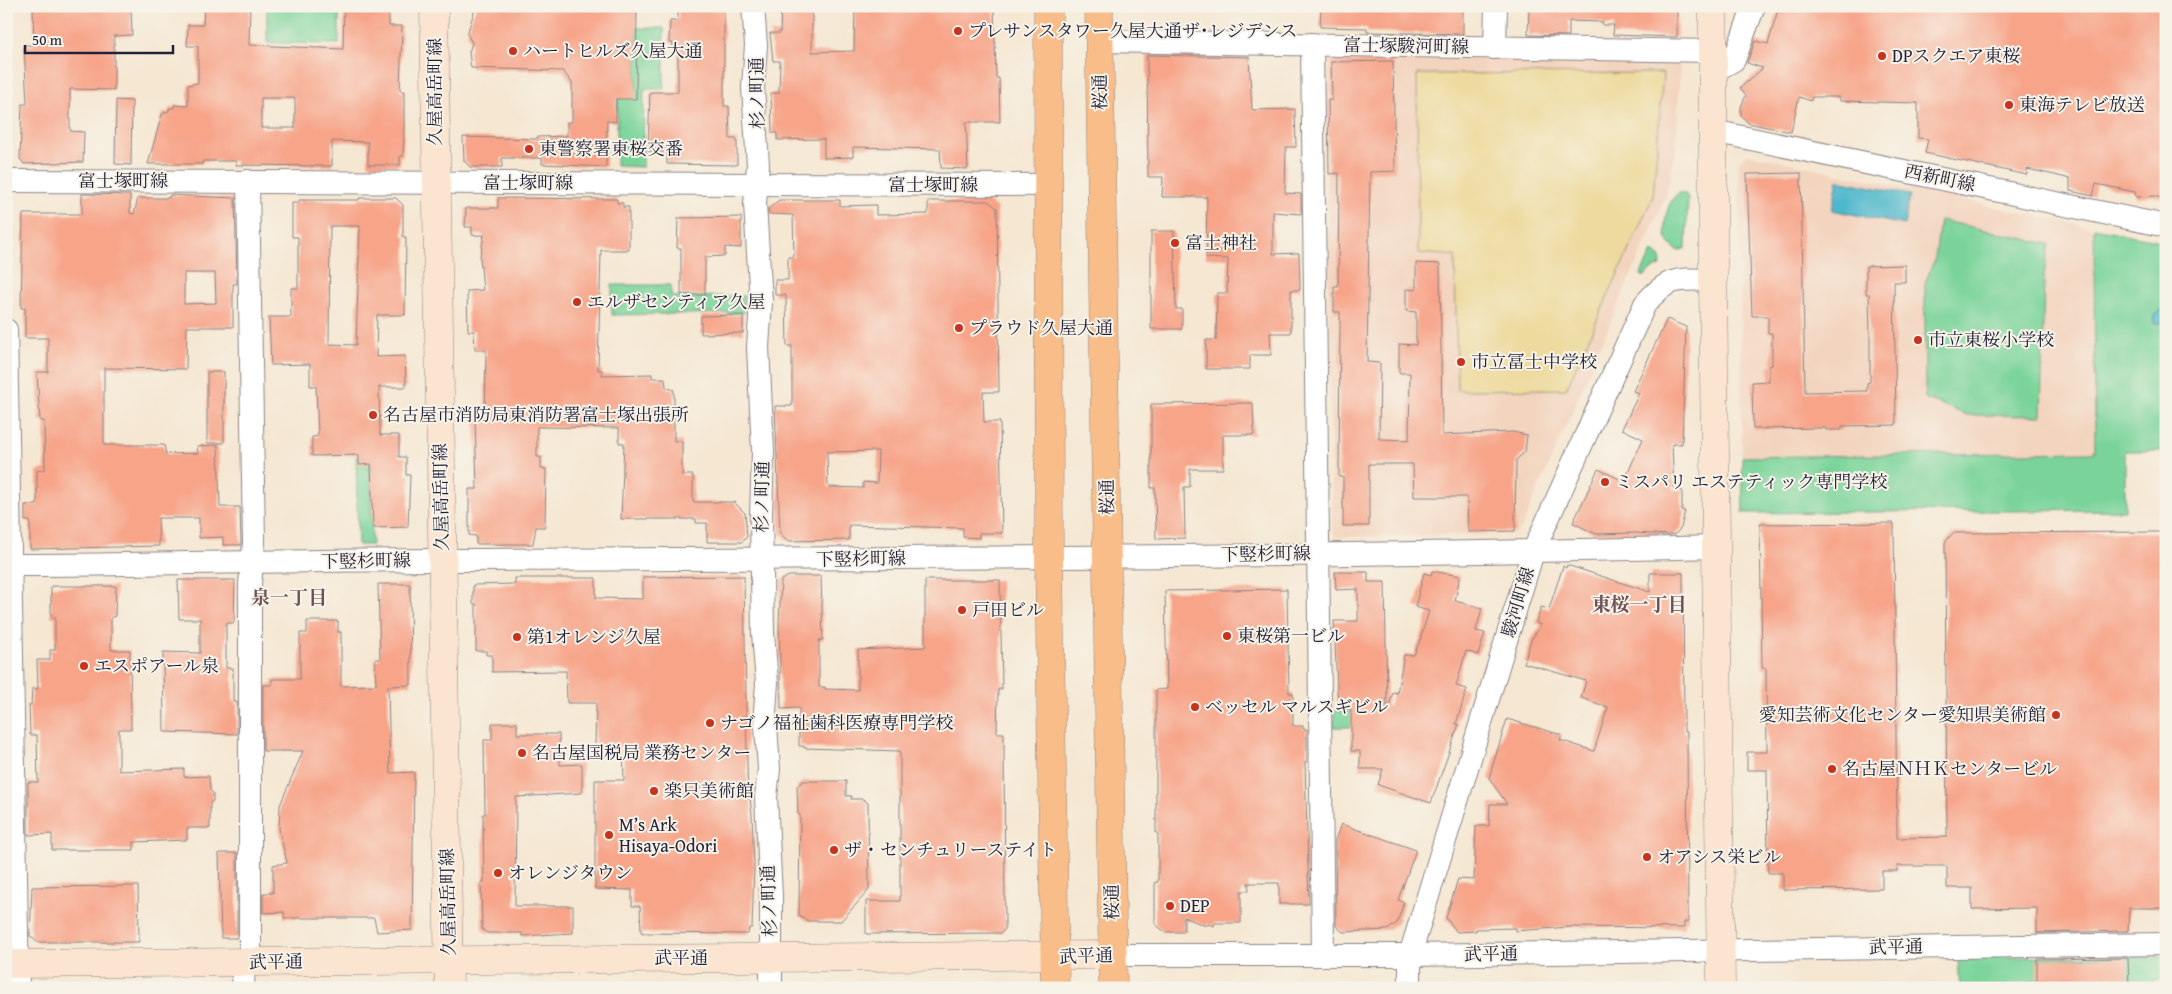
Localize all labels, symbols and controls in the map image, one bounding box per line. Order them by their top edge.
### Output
place label: プレサンスタワー久屋大通ザ･レジデンス [968,17,1298,44]
scale bar [25,22,172,54]
marker: プレサンスタワー久屋大通ザ･レジデンス [952,25,964,37]
text: 50 m [32,29,63,50]
street label: 富士塚駿河町線 [1343,31,1469,60]
place label: ハートヒルズ久屋大通 [523,37,702,64]
street label: 久屋高岳町線 [421,38,448,146]
place label: DPスクエア東桜 [1892,42,2020,69]
marker: ハートヒルズ久屋大通 [507,45,519,57]
marker: DPスクエア東桜 [1876,50,1888,62]
street label: 杉ノ町通 [742,57,771,129]
street label: 桜通 [1086,74,1113,110]
place label: 東海テレビ放送 [2019,91,2145,118]
marker: 東海テレビ放送 [2003,99,2015,111]
place label: 東警察署東桜交番 [539,135,683,162]
marker: 東警察署東桜交番 [523,143,535,155]
street label: 西新町線 [1902,157,1978,198]
street label: 富士塚町線 [78,167,168,194]
street label: 富士塚町線 [483,169,573,196]
street label: 富士塚町線 [888,171,978,198]
place label: 富士神社 [1185,229,1257,256]
marker: 富士神社 [1169,237,1181,249]
place label: エルザセンティア久屋 [587,288,765,315]
marker: エルザセンティア久屋 [571,296,583,308]
place label: プラウド久屋大通 [969,314,1113,341]
marker: プラウド久屋大通 [953,322,965,334]
place label: 市立東桜小学校 [1928,326,2054,353]
marker: 市立東桜小学校 [1912,334,1924,346]
place label: 市立冨士中学校 [1471,348,1597,375]
marker: 市立冨士中学校 [1455,356,1467,368]
place label: 名古屋市消防局東消防署富士塚出張所 [383,401,689,428]
marker: 名古屋市消防局東消防署富士塚出張所 [367,409,379,421]
street label: 久屋高岳町線 [426,443,455,551]
street label: 杉ノ町通 [747,461,776,533]
place label: ミスパリ エステティック専門学校 [1615,468,1887,495]
marker: ミスパリ エステティック専門学校 [1599,476,1611,488]
street label: 桜通 [1093,479,1120,515]
street label: 下竪杉町線 [1221,539,1311,568]
street label: 下竪杉町線 [816,544,906,573]
street label: 下竪杉町線 [321,546,411,575]
street label: 駿河町線 [1494,563,1541,640]
district label: 泉一丁目 [251,583,327,611]
district label: 東桜一丁目 [1591,590,1687,618]
place label: 戸田ビル [972,596,1044,623]
marker: 戸田ビル [956,604,968,616]
place label: 東桜第一ビル [1237,622,1345,649]
place label: 第1オレンジ久屋 [527,623,661,650]
marker: 東桜第一ビル [1221,630,1233,642]
marker: 第1オレンジ久屋 [511,631,523,643]
place label: エスポアール泉 [94,652,219,679]
marker: エスポアール泉 [78,660,90,672]
place label: ベッセル マルスギビル [1205,693,1388,720]
marker: ベッセル マルスギビル [1189,701,1201,713]
place label: 愛知芸術文化センター愛知県美術館 [1759,701,2046,728]
place label: ナゴノ福祉歯科医療専門学校 [720,709,953,736]
marker: 愛知芸術文化センター愛知県美術館 [2050,709,2062,721]
marker: ナゴノ福祉歯科医療専門学校 [704,717,716,729]
place label: 名古屋国税局 業務センター [532,739,751,766]
marker: 名古屋国税局 業務センター [516,747,528,759]
place label: 名古屋ＮＨＫセンタービル [1842,755,2057,782]
marker: 名古屋ＮＨＫセンタービル [1826,763,1838,775]
place label: 楽只美術館 [664,777,754,804]
marker: 楽只美術館 [648,785,660,797]
place label: M’s Ark Hisaya-Odori [619,811,717,859]
marker: M’s Ark Hisaya-Odori [603,829,615,841]
place label: ザ・センチュリーステイト [844,836,1057,863]
place label: オアシス栄ビル [1657,843,1781,870]
marker: ザ・センチュリーステイト [828,844,840,856]
street label: 久屋高岳町線 [433,848,462,956]
marker: オアシス栄ビル [1641,851,1653,863]
place label: オレンジタウン [508,859,632,886]
street label: 杉ノ町通 [754,865,783,937]
marker: オレンジタウン [492,867,504,879]
street label: 桜通 [1098,884,1125,920]
place label: DEP [1180,892,1210,919]
marker: DEP [1164,900,1176,912]
street label: 武平通 [1869,933,1923,960]
street label: 武平通 [1464,940,1518,967]
street label: 武平通 [1059,941,1113,970]
street label: 武平通 [654,944,708,971]
street label: 武平通 [249,948,303,975]

